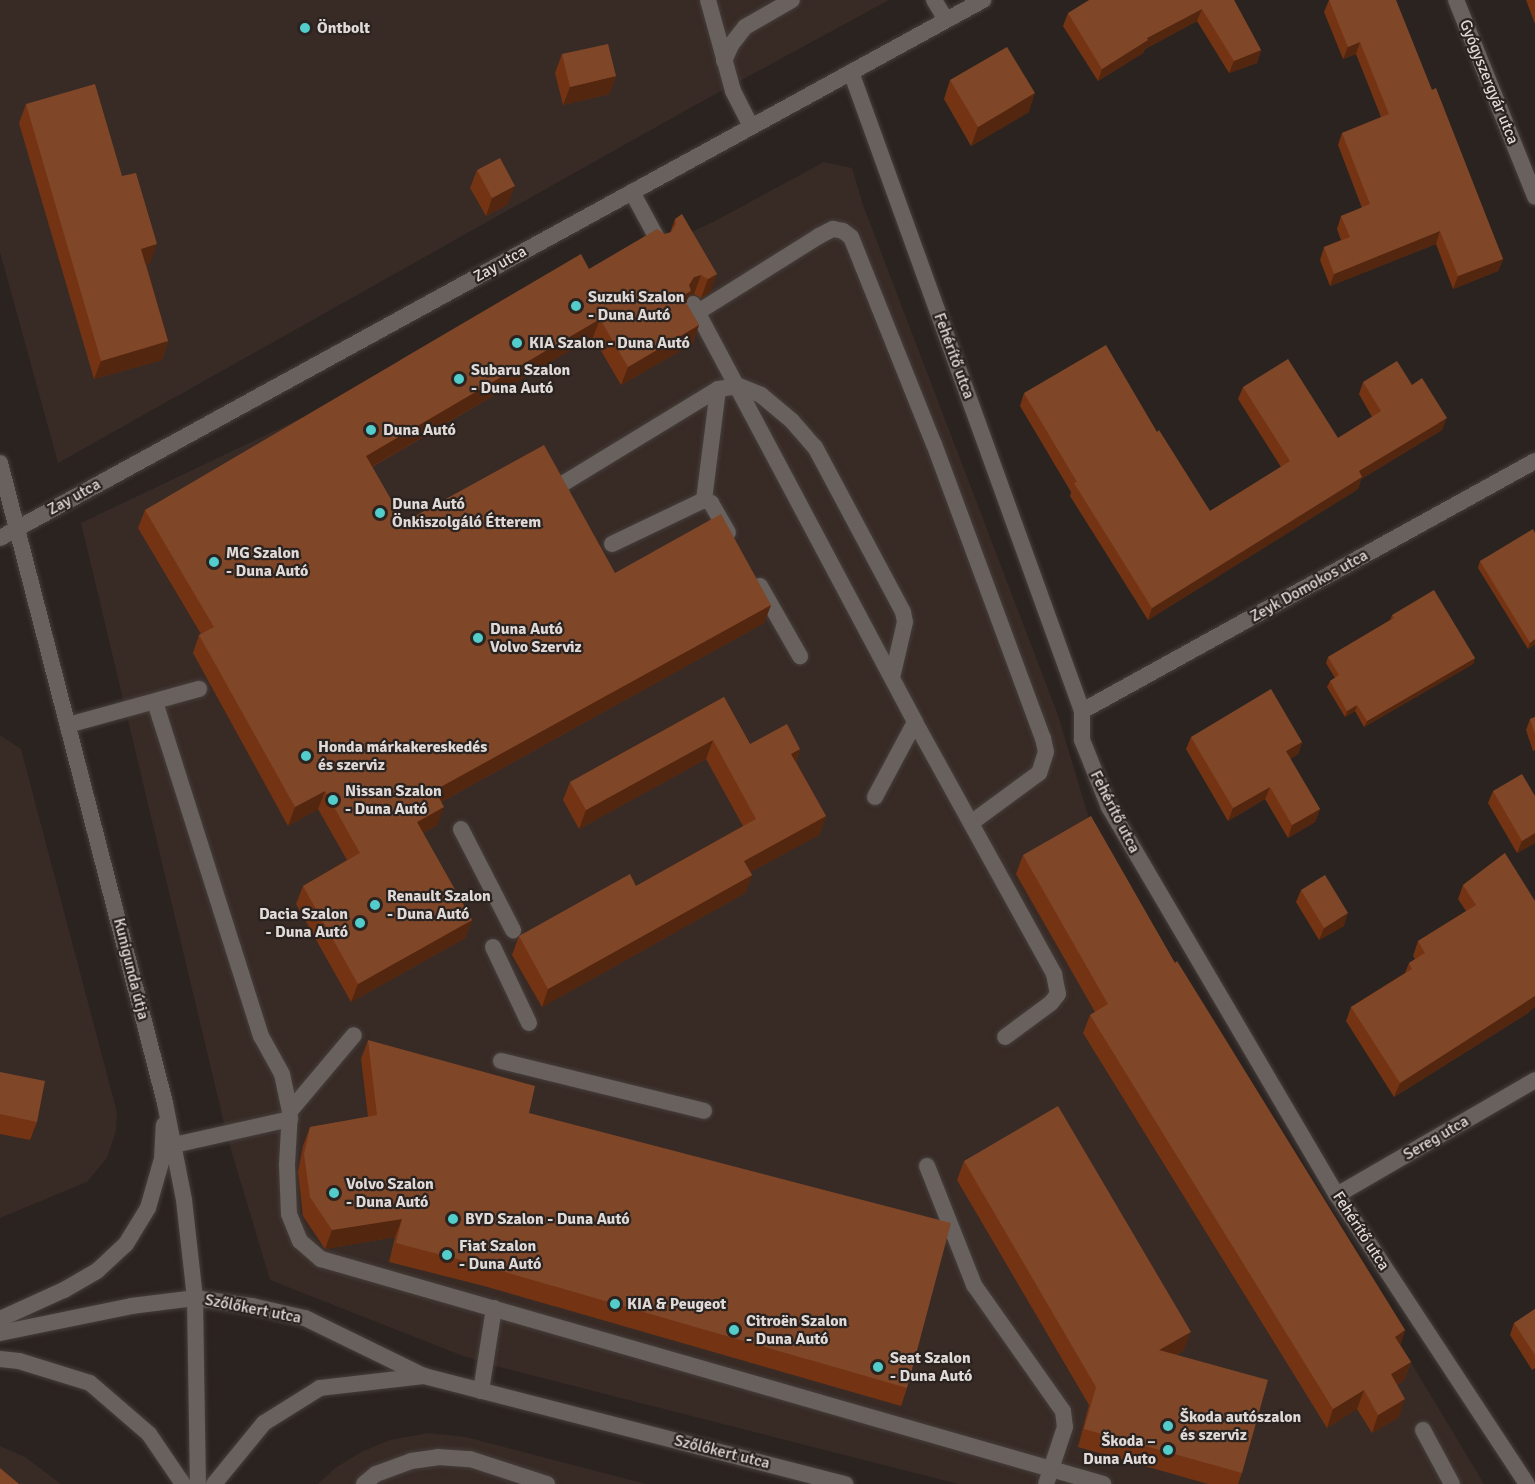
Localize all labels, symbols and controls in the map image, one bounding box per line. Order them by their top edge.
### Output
street label: Gyógyszergyár utca [1455,17,1523,147]
place label: Öntbolt [317,18,370,38]
marker: Öntbolt [298,21,312,35]
street label: Zay utca [470,242,530,286]
place label: Suzuki Szalon - Duna Autó [588,287,684,325]
marker: Suzuki Szalon - Duna Autó [569,299,583,313]
street label: Fehérítő utca [930,310,978,402]
place label: KIA Szalon - Duna Autó [529,333,690,353]
marker: KIA Szalon - Duna Autó [510,336,524,350]
place label: Subaru Szalon - Duna Autó [471,360,570,398]
marker: Subaru Szalon - Duna Autó [452,372,466,386]
place label: Duna Autó [383,420,456,440]
marker: Duna Autó [364,423,378,437]
street label: Zay utca [44,475,104,519]
place label: Duna Autó Önkiszolgáló Étterem [392,494,541,532]
marker: Duna Autó Önkiszolgáló Étterem [373,506,387,520]
place label: MG Szalon - Duna Autó [226,543,308,581]
street label: Zeyk Domokos utca [1247,546,1371,626]
marker: MG Szalon - Duna Autó [207,555,221,569]
place label: Duna Autó Volvo Szerviz [490,619,582,657]
marker: Duna Autó Volvo Szerviz [471,631,485,645]
place label: Honda márkakereskedés és szerviz [318,737,487,775]
marker: Honda márkakereskedés és szerviz [299,749,313,763]
street label: Fehérítő utca [1086,767,1144,857]
place label: Nissan Szalon - Duna Autó [345,781,442,819]
marker: Nissan Szalon - Duna Autó [326,793,340,807]
place label: Renault Szalon - Duna Autó [387,886,491,924]
marker: Renault Szalon - Duna Autó [368,898,382,912]
place label: Dacia Szalon - Duna Autó [259,904,348,942]
street label: Kunigunda útja [109,916,153,1022]
marker: Dacia Szalon - Duna Autó [353,916,367,930]
street label: Sereg utca [1400,1112,1472,1164]
place label: Volvo Szalon - Duna Autó [346,1174,434,1212]
marker: Volvo Szalon - Duna Autó [327,1186,341,1200]
street label: Fehérítő utca [1328,1188,1394,1274]
place label: BYD Szalon - Duna Autó [465,1209,630,1229]
marker: BYD Szalon - Duna Autó [446,1212,460,1226]
place label: Fiat Szalon - Duna Autó [459,1236,541,1274]
marker: Fiat Szalon - Duna Autó [440,1248,454,1262]
street label: Szőlőkert utca [203,1290,303,1328]
place label: KIA & Peugeot [627,1294,726,1314]
marker: KIA & Peugeot [608,1297,622,1311]
place label: Citroën Szalon - Duna Autó [746,1311,847,1349]
marker: Citroën Szalon - Duna Autó [727,1323,741,1337]
place label: Seat Szalon - Duna Autó [890,1348,972,1386]
marker: Seat Szalon - Duna Autó [871,1360,885,1374]
place label: Škoda autószalon és szerviz [1180,1407,1301,1445]
marker: Škoda autószalon és szerviz [1161,1419,1175,1433]
street label: Szőlőkert utca [672,1431,772,1473]
place label: Škoda – Duna Auto [1083,1431,1156,1469]
marker: Škoda – Duna Auto [1161,1443,1175,1457]

